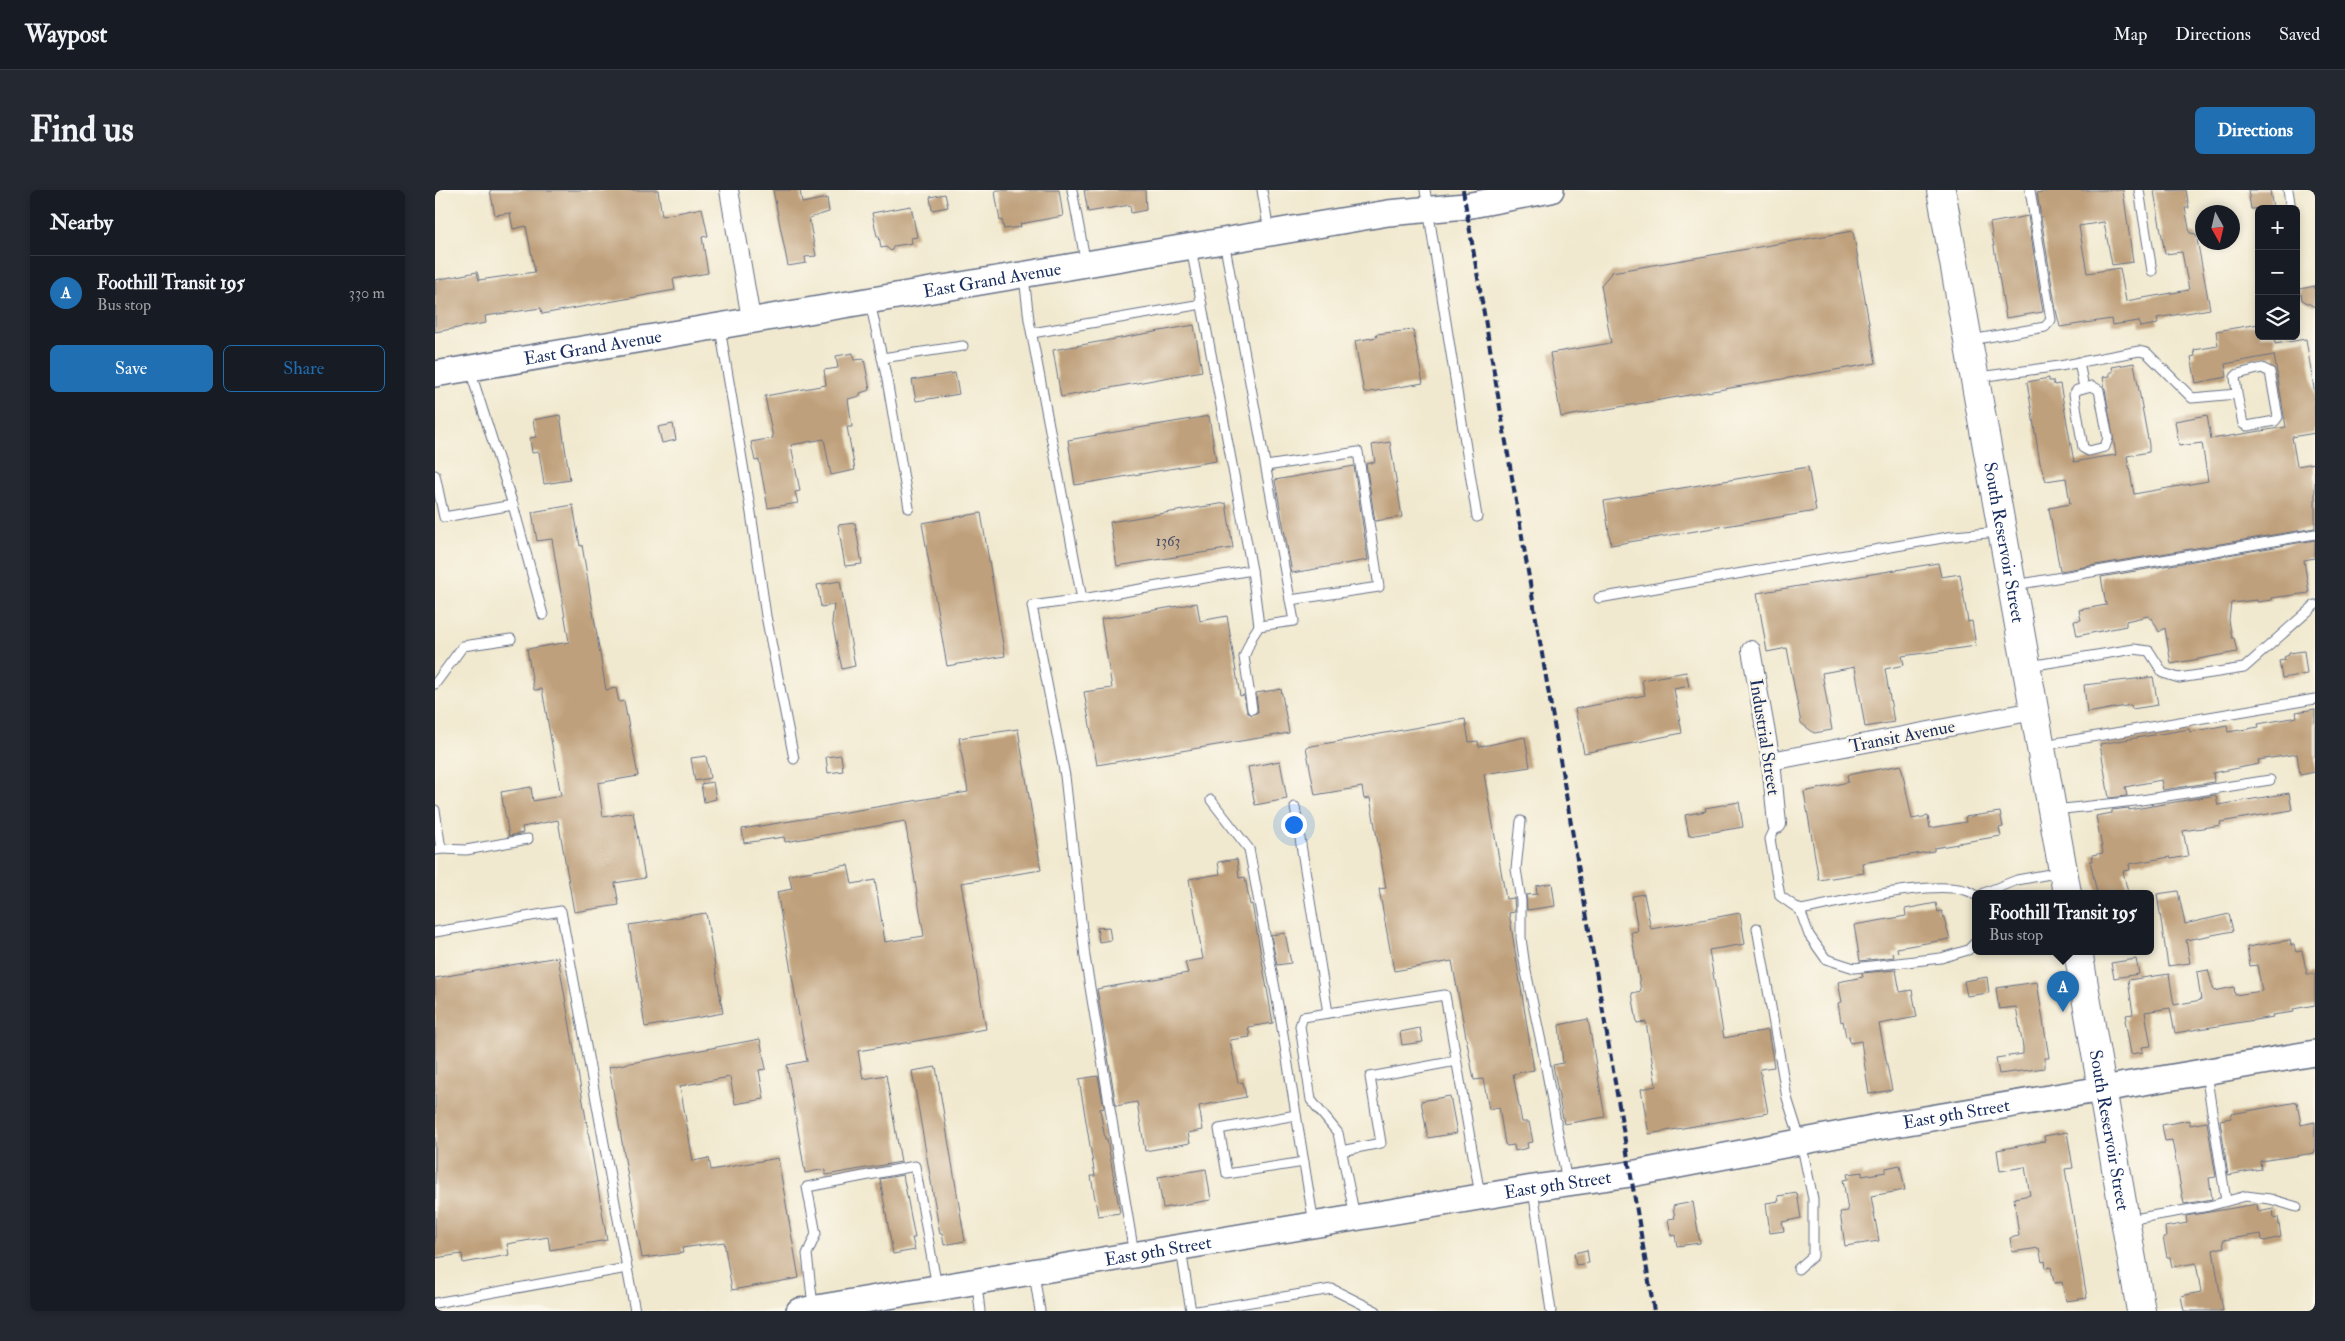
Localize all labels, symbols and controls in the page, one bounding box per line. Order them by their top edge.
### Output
text: Waypost [25,19,107,50]
text: Map [2114,23,2147,46]
text: Directions [2175,23,2251,46]
text: Saved [2279,23,2320,46]
button: Directions [2195,107,2315,154]
text: Find us [30,108,134,152]
north arrow [2195,205,2240,250]
map controls [2255,205,2300,340]
button: + [2255,205,2300,250]
text: Nearby [50,209,113,236]
button: − [2255,250,2300,295]
street label: East Grand Avenue [921,257,1063,303]
text: Foothill Transit 195 [97,271,245,295]
text: A [61,283,71,303]
text: 330 m [349,283,385,303]
text: Bus stop [97,295,151,315]
button: layers [2255,295,2300,340]
street label: East Grand Avenue [522,325,664,371]
button: Save [50,345,213,392]
button: Share [223,345,385,392]
street label: South Reservoir Street [1978,460,2029,625]
house number: 1363 [1156,532,1180,551]
street label: Industrial Street [1744,677,1785,797]
street label: Transit Avenue [1847,715,1957,758]
your location [1281,812,1307,838]
popup [1972,890,2154,955]
text: Foothill Transit 195 [1989,901,2137,925]
text: Bus stop [1989,925,2043,945]
pin: A [2047,971,2079,1012]
street label: South Reservoir Street [2084,1048,2134,1213]
street label: East 9th Street [1901,1094,2012,1135]
street label: East 9th Street [1502,1166,1613,1205]
street label: East 9th Street [1103,1231,1213,1272]

